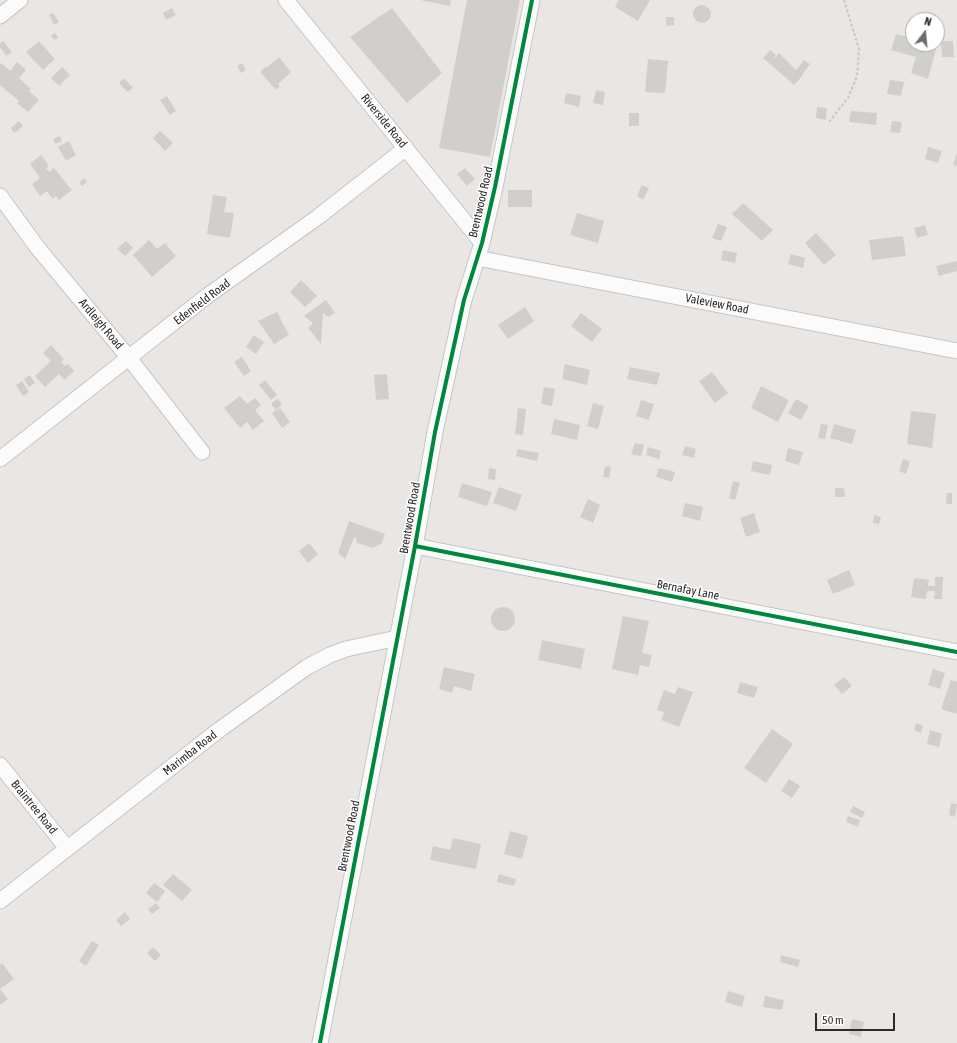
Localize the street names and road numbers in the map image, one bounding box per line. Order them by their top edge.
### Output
street label: Riverside Road [358,91,410,151]
street label: Brentwood Road [466,165,496,239]
street label: Edenfield Road [171,276,233,328]
street label: Valeview Road [684,291,750,317]
street label: Ardleigh Road [76,296,126,352]
street label: Brentwood Road [397,481,423,555]
street label: Bernafay Lane [656,577,720,603]
street label: Marimba Road [160,728,220,778]
street label: Braintree Road [8,777,60,837]
street label: Brentwood Road [335,799,363,873]

